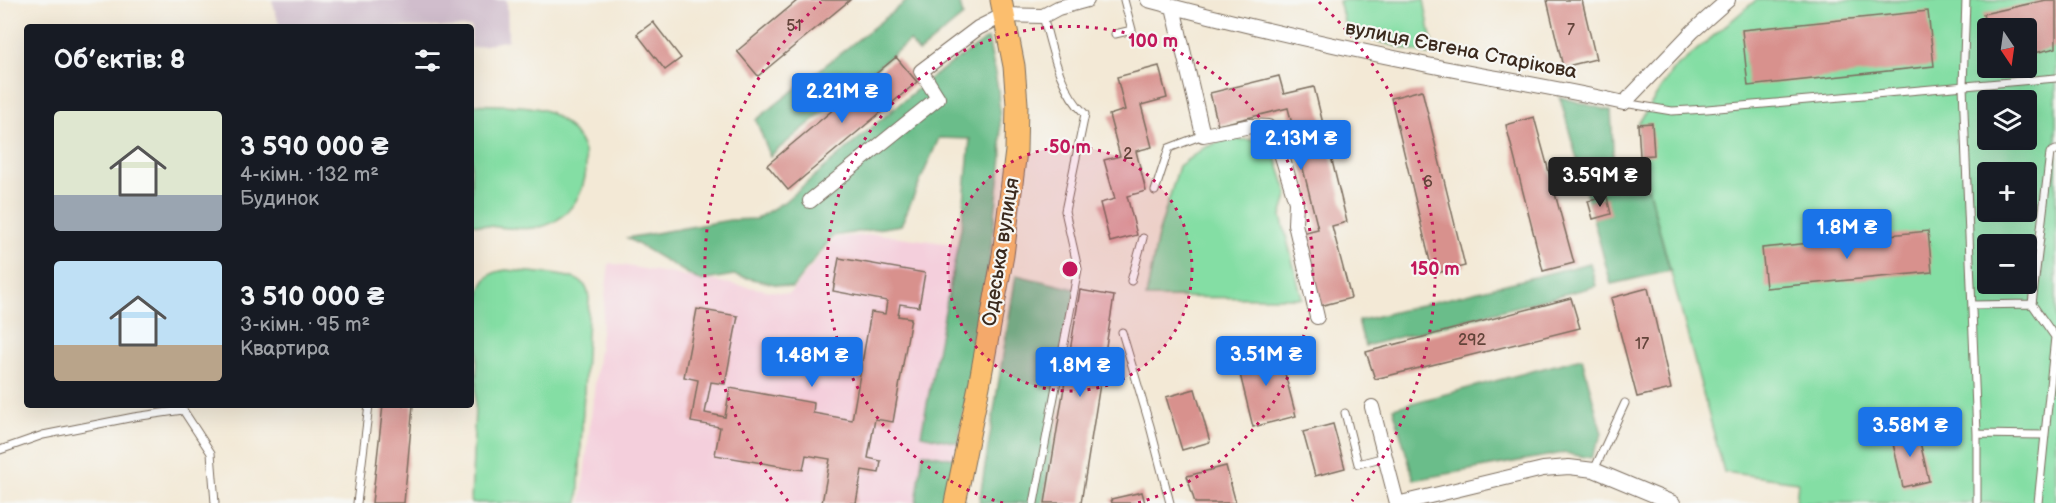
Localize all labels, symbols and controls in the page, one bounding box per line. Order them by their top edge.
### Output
street label: вулиця Євгена Старікова [1343,16,1579,84]
house number: 51 [786,17,802,36]
north arrow [1977,18,2037,78]
map controls [1977,18,2037,294]
house number: 7 [1567,21,1575,40]
text: 100 m [1128,31,1178,52]
icon: filters [411,44,444,77]
text: Об’єктів: 8 [54,45,185,76]
pin: 2.21M ₴ [787,73,897,124]
text: 2.21M ₴ [806,80,878,104]
button: layers [1977,90,2037,150]
pin: 2.13M ₴ [1246,120,1356,171]
text: 2.13M ₴ [1265,127,1337,151]
text: 3 590 000 ₴ [240,132,389,163]
icon: home [102,135,174,207]
text: 50 m [1049,137,1091,158]
house number: 2 [1123,145,1133,164]
pin: 3.59M ₴ [1545,157,1655,208]
button: + [1977,162,2037,222]
text: 4-кімн. · 132 m² [240,163,379,187]
text: 3.59M ₴ [1562,164,1638,188]
house number: 6 [1423,173,1433,192]
street label: Одеська вулиця [977,176,1025,328]
text: Будинок [240,187,319,211]
pin: 1.8M ₴ [1798,209,1896,260]
text: 1.8M ₴ [1817,216,1877,240]
button: − [1977,234,2037,294]
centre of rings [1060,259,1080,279]
text: 150 m [1410,259,1460,280]
text: 3 510 000 ₴ [240,282,384,313]
icon: home [102,285,174,357]
text: 3-кімн. · 95 m² [240,313,370,337]
house number: 292 [1458,331,1487,350]
house number: 17 [1635,335,1649,354]
pin: 3.51M ₴ [1211,336,1321,387]
text: Квартира [240,337,330,361]
pin: 1.48M ₴ [757,337,867,388]
text: 3.51M ₴ [1230,343,1302,367]
text: 1.48M ₴ [776,344,848,368]
pin: 1.8M ₴ [1031,347,1129,398]
text: 1.8M ₴ [1050,354,1110,378]
pin: 3.58M ₴ [1855,407,1965,458]
text: 3.58M ₴ [1872,414,1948,438]

